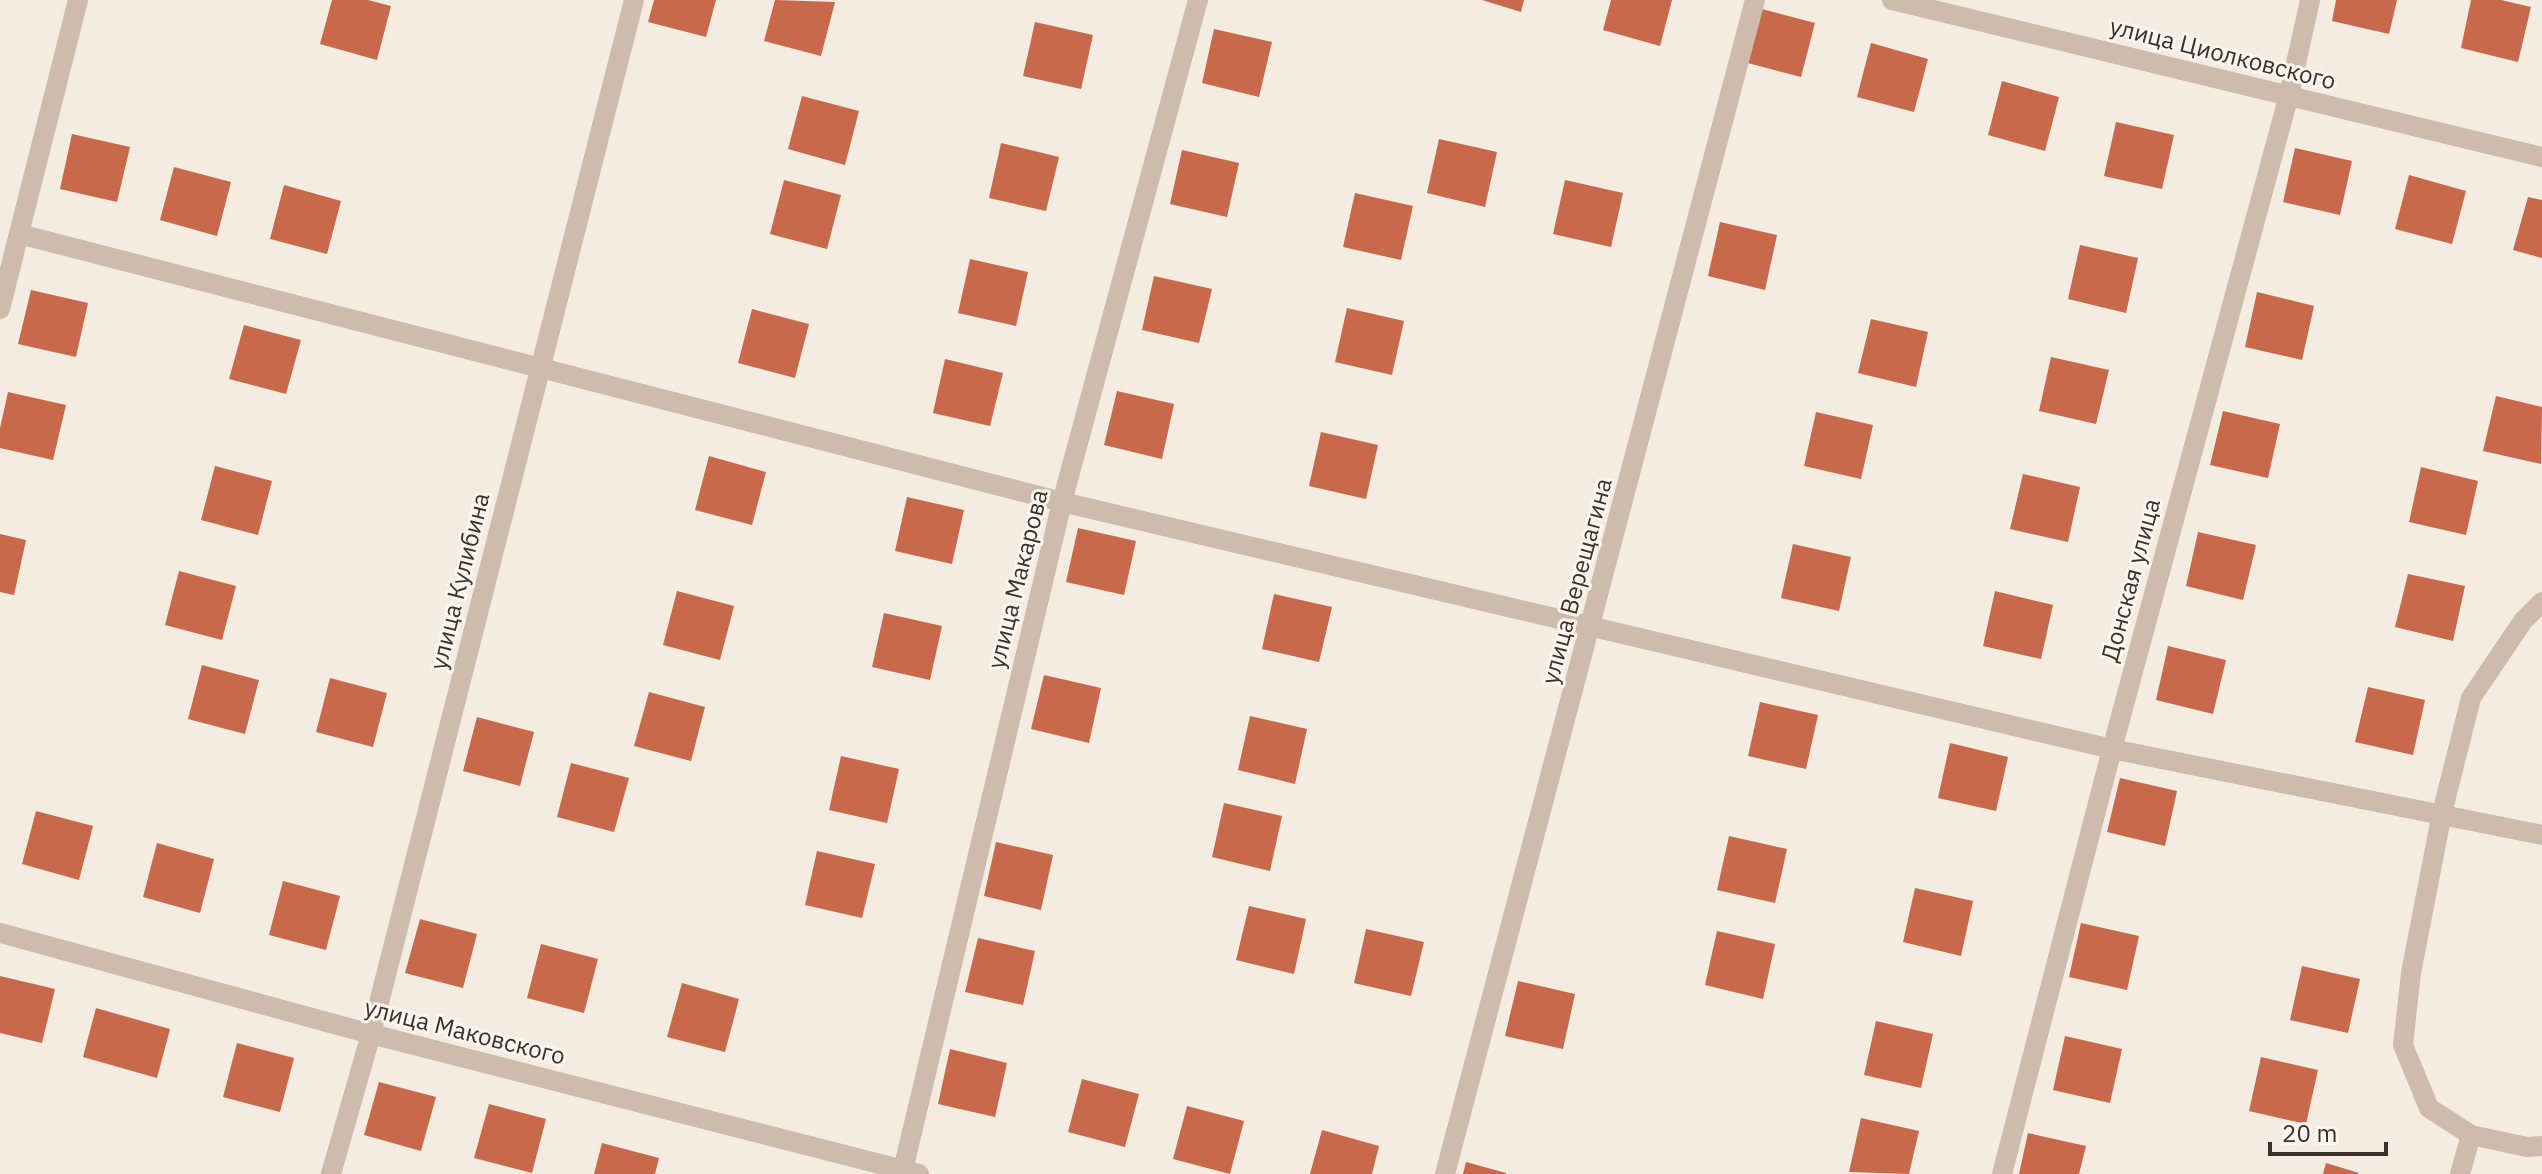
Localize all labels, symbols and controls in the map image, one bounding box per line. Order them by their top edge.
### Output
street label: улица Циолковского [2107,9,2339,97]
street label: улица Верещагина [1533,474,1619,688]
street label: улица Макарова [979,486,1055,672]
street label: улица Кулибина [422,489,496,673]
street label: Донская улица [2093,495,2167,665]
street label: улица Маковского [361,991,569,1071]
scale bar [2270,1106,2386,1156]
text: 20 m [2282,1117,2337,1149]

